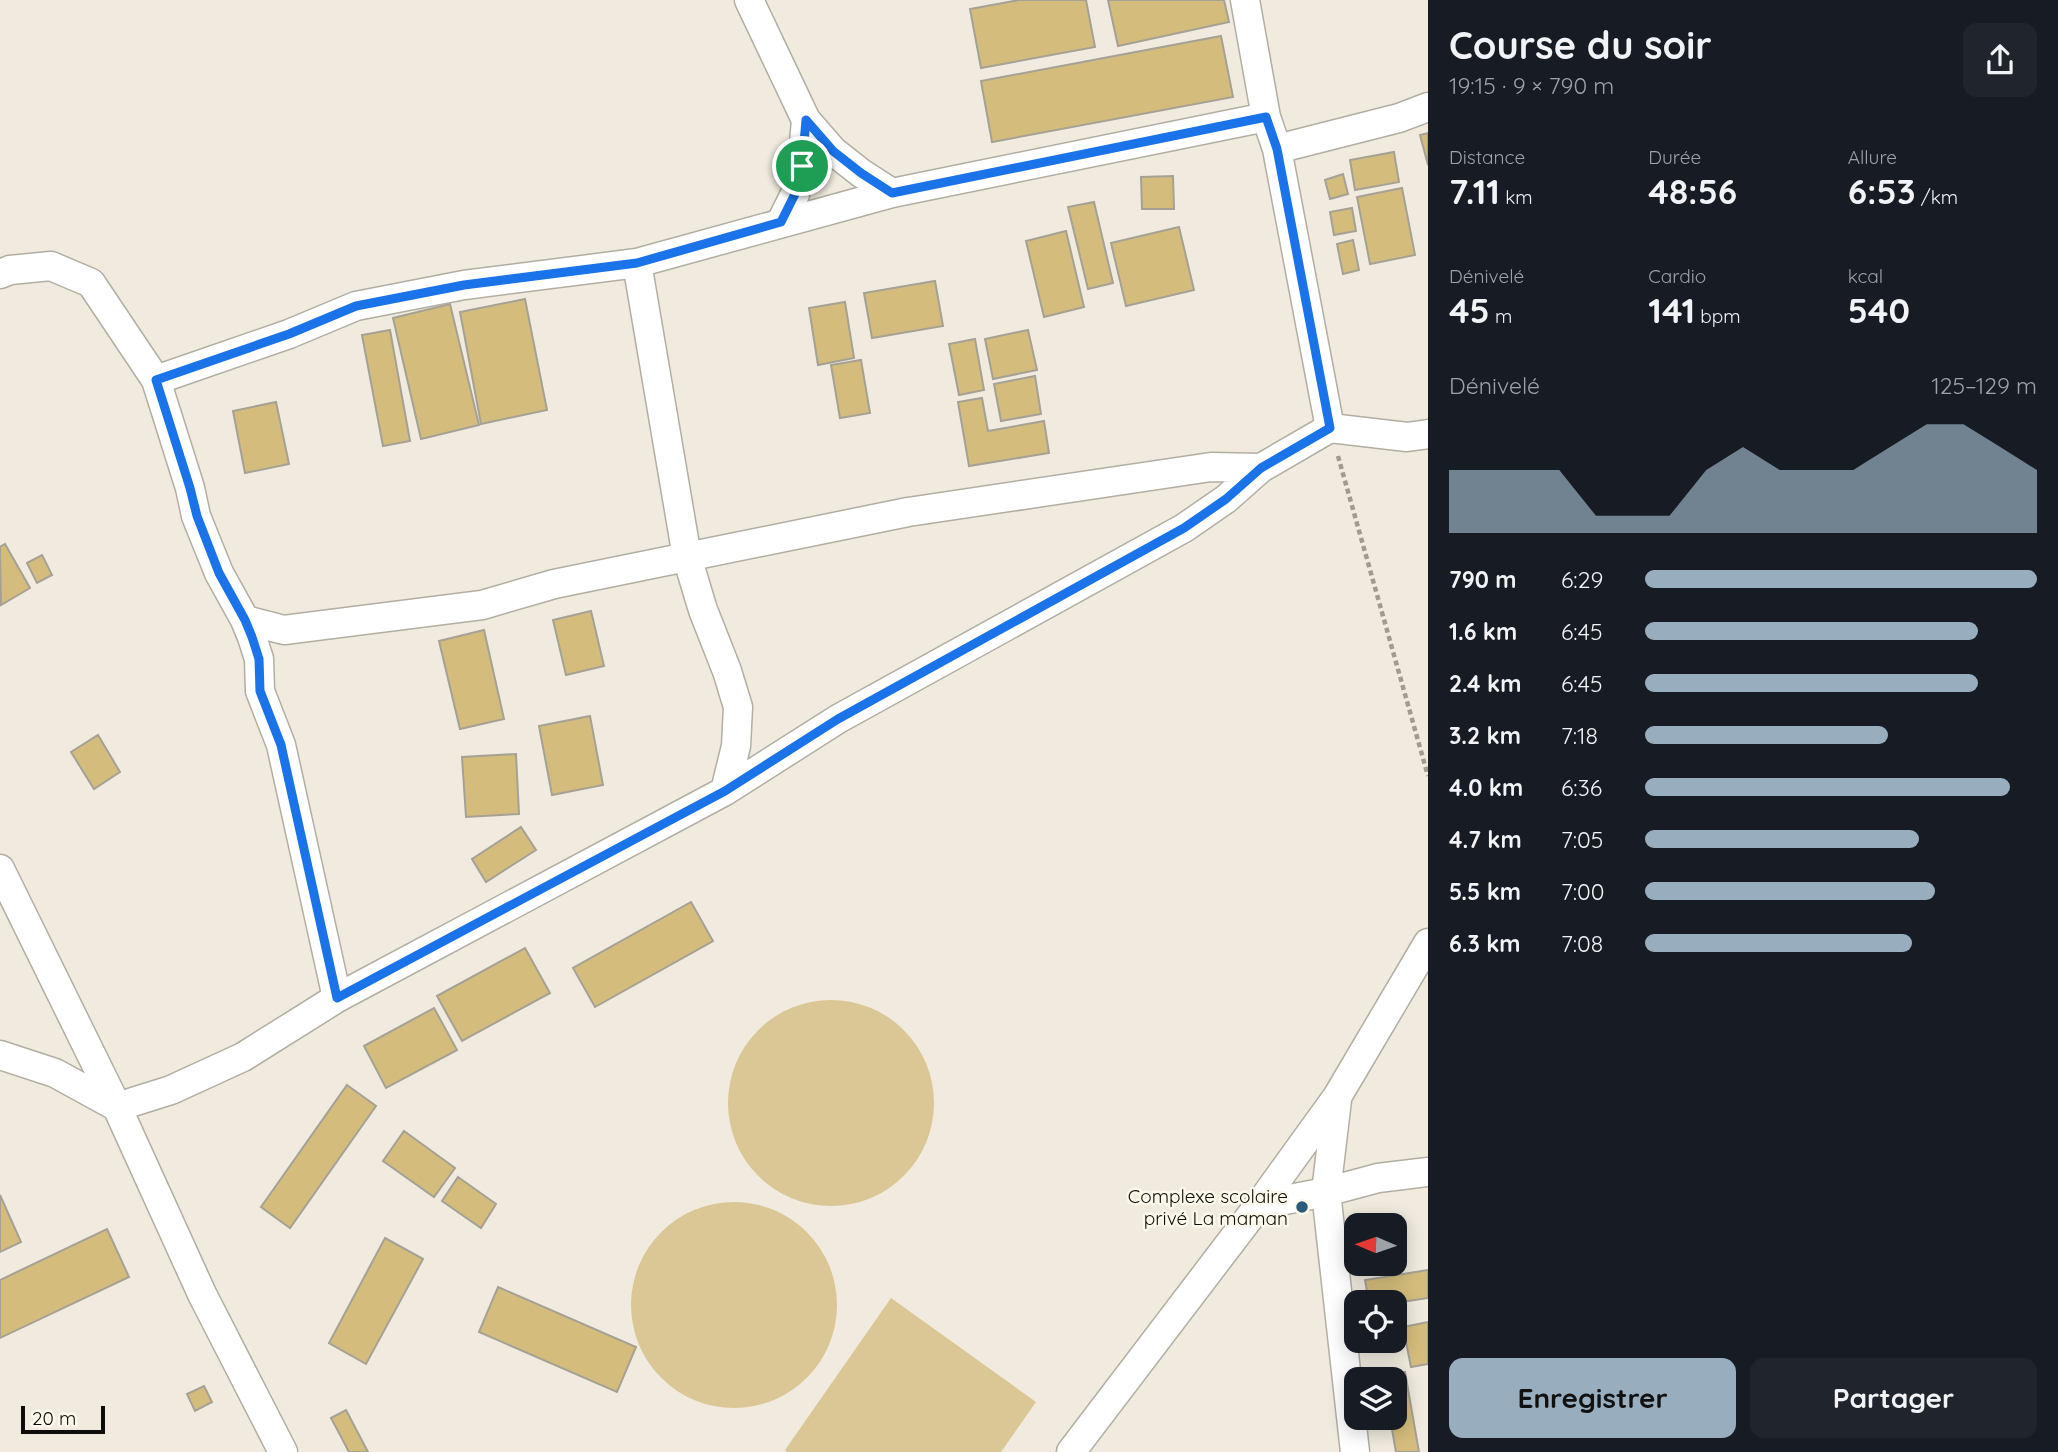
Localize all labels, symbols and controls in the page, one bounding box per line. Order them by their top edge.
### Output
text: Course du soir [1449,21,1712,69]
button: share [1963,23,2037,97]
text: 19:15 · 9 × 790 m [1449,71,1614,100]
pin [772,136,832,196]
text: Distance [1449,145,1525,169]
text: Durée [1648,145,1701,169]
text: Allure [1848,145,1897,169]
icon: arrive [783,147,821,185]
text: 7.11 [1449,169,1500,213]
text: 48:56 [1648,169,1737,213]
text: 6:53 [1848,169,1916,213]
text: km [1500,185,1533,209]
text: /km [1916,185,1958,209]
text: Dénivelé [1449,264,1524,288]
text: Cardio [1648,264,1706,288]
text: kcal [1848,264,1883,288]
text: 45 [1449,288,1490,332]
text: 141 [1648,288,1695,332]
text: 540 [1848,288,1910,332]
text: m [1490,304,1512,328]
text: bpm [1695,304,1741,328]
text: Dénivelé [1449,371,1540,400]
text: 125–129 m [1931,371,2037,400]
text: 790 m [1449,565,1516,594]
text: 6:29 [1561,565,1603,594]
text: 1.6 km [1449,617,1517,646]
text: 6:45 [1561,617,1603,646]
text: 2.4 km [1449,669,1521,698]
text: 6:45 [1561,669,1603,698]
text: 3.2 km [1449,721,1521,750]
text: 7:18 [1561,721,1598,750]
text: 4.0 km [1449,773,1523,802]
text: 6:36 [1561,773,1602,802]
text: 4.7 km [1449,825,1522,854]
text: 7:05 [1561,825,1603,854]
text: 5.5 km [1449,877,1521,906]
text: 7:00 [1561,877,1604,906]
text: 6.3 km [1449,929,1521,958]
text: 7:08 [1561,929,1603,958]
place label: Complexe scolaire privé La maman [1128,1184,1288,1230]
marker: Complexe scolaire privé La maman [1294,1199,1310,1215]
north arrow [1344,1213,1407,1276]
map controls [1344,1213,1407,1430]
button: locate [1344,1290,1407,1353]
button: Enregistrer [1449,1358,1736,1438]
button: Partager [1750,1358,2037,1438]
button: layers [1344,1367,1407,1430]
scale bar [21,1403,105,1435]
text: 20 m [32,1406,76,1430]

